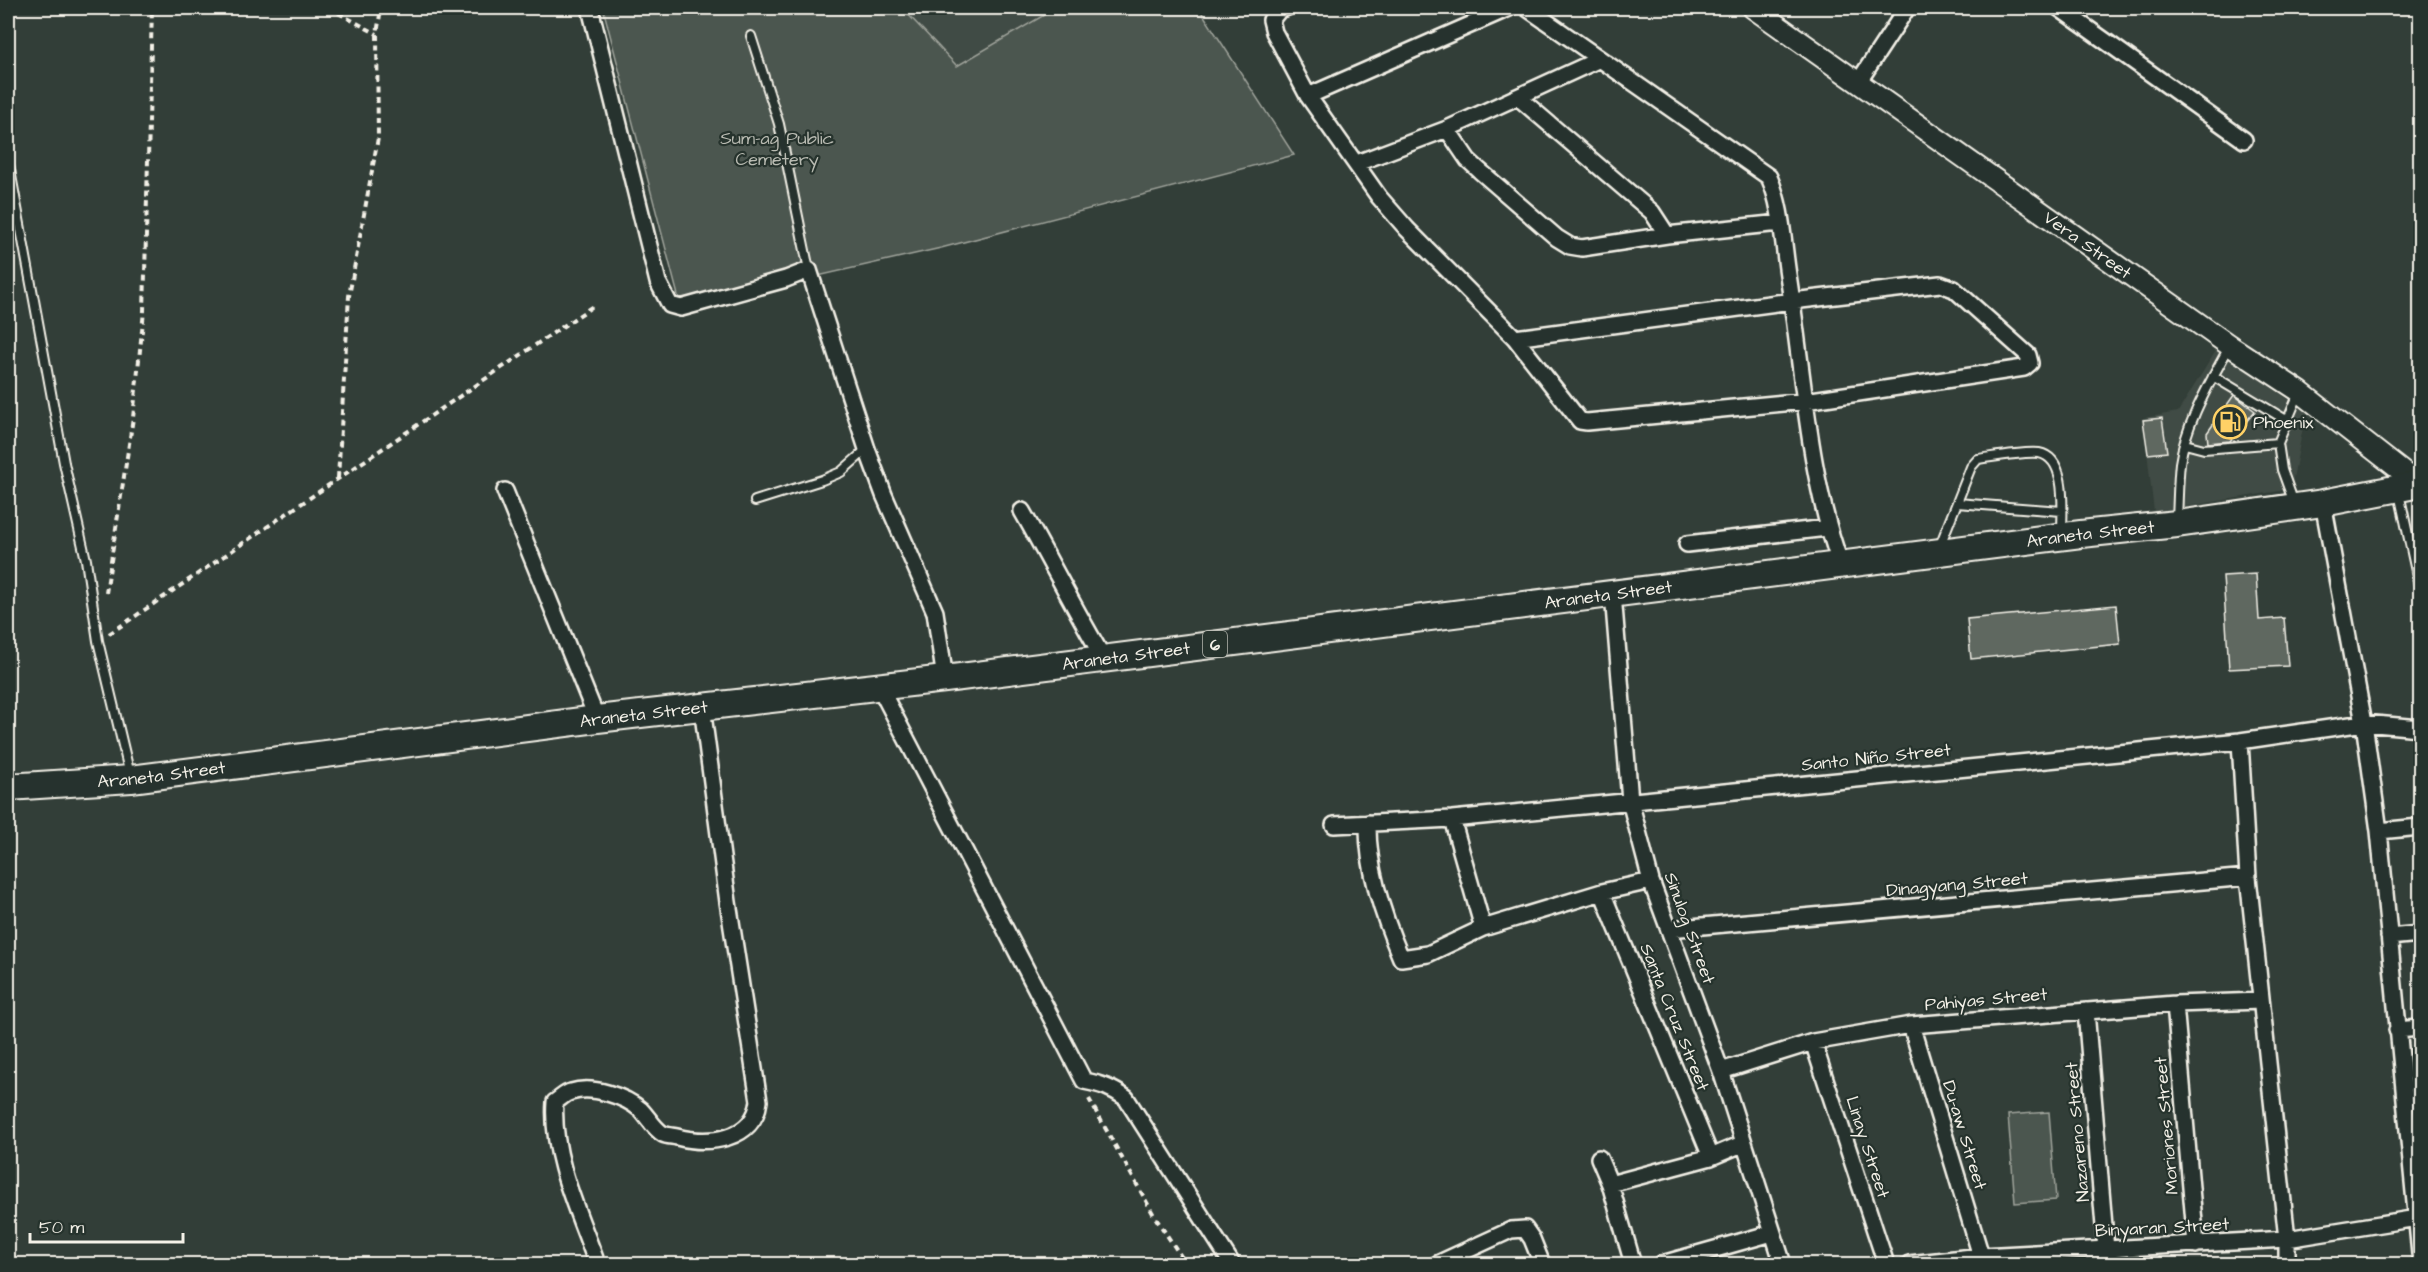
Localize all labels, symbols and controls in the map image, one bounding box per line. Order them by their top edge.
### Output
park label: Sum-ag Public Cemetery [720,126,834,173]
street label: Vera Street [2038,205,2137,286]
fuel station icon: Phoenix [2212,404,2248,440]
place label: Phoenix [2253,410,2314,435]
street label: Araneta Street [2025,514,2156,554]
street label: Araneta Street [1543,574,1674,615]
road number: 6 [1203,631,1227,657]
street label: Araneta Street [1061,636,1192,677]
street label: Araneta Street [578,694,710,734]
street label: Santo Niño Street [1800,737,1953,778]
street label: Araneta Street [97,755,228,794]
street label: Dinagyang Street [1885,866,2030,904]
street label: Sinulog Street [1657,869,1722,989]
street label: Santa Cruz Street [1634,940,1716,1095]
street label: Pahiyas Street [1924,982,2049,1018]
street label: Moriones Street [2148,1055,2185,1196]
street label: Nazareno Street [2059,1060,2096,1203]
street label: Du-aw Street [1936,1078,1993,1193]
street label: Linay Street [1838,1093,1896,1202]
scale bar [30,1206,183,1244]
street label: Binyaran Street [2094,1211,2231,1244]
text: 50 m [39,1215,84,1240]

